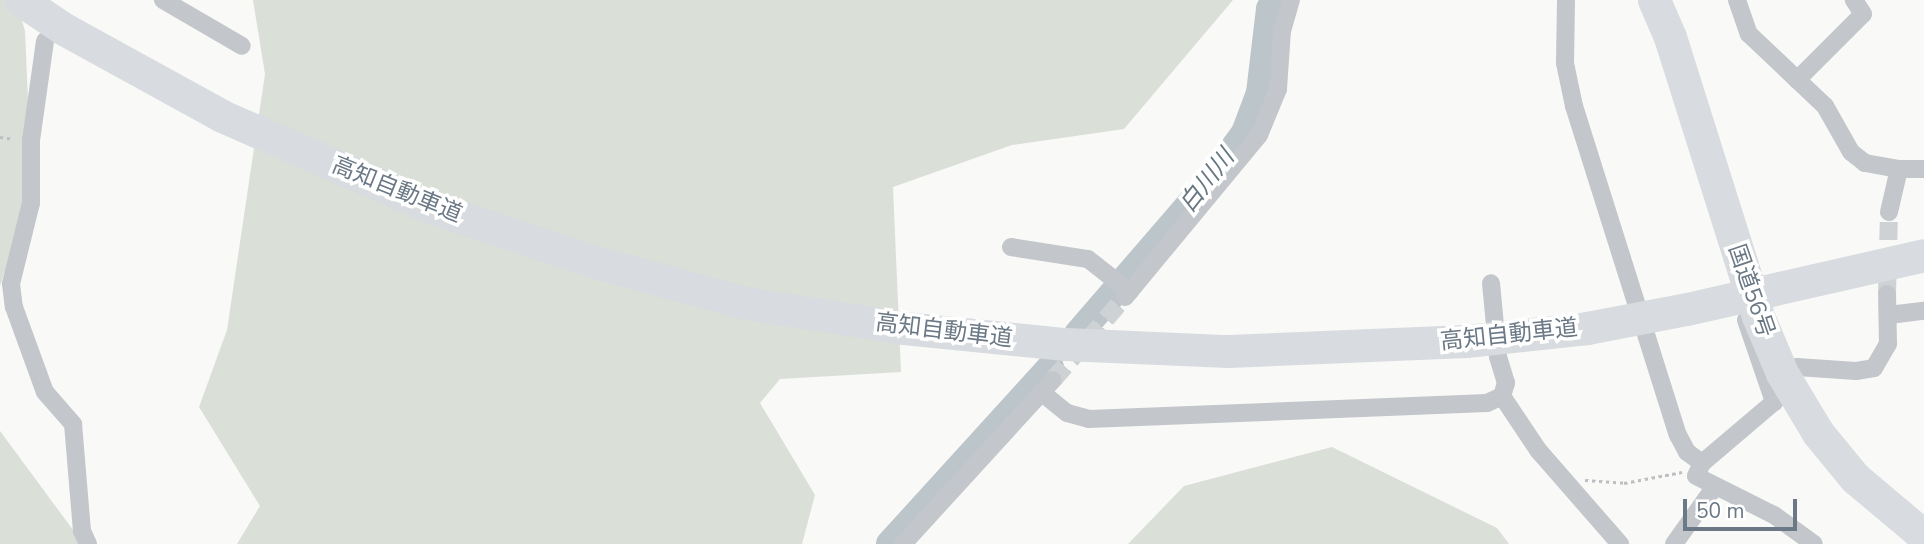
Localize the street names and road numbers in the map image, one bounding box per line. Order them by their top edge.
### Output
street label: 高知自動車道 [328,151,466,229]
street label: 国道56号 [1722,241,1780,341]
street label: 高知自動車道 [874,309,1014,353]
street label: 高知自動車道 [1439,314,1579,356]

